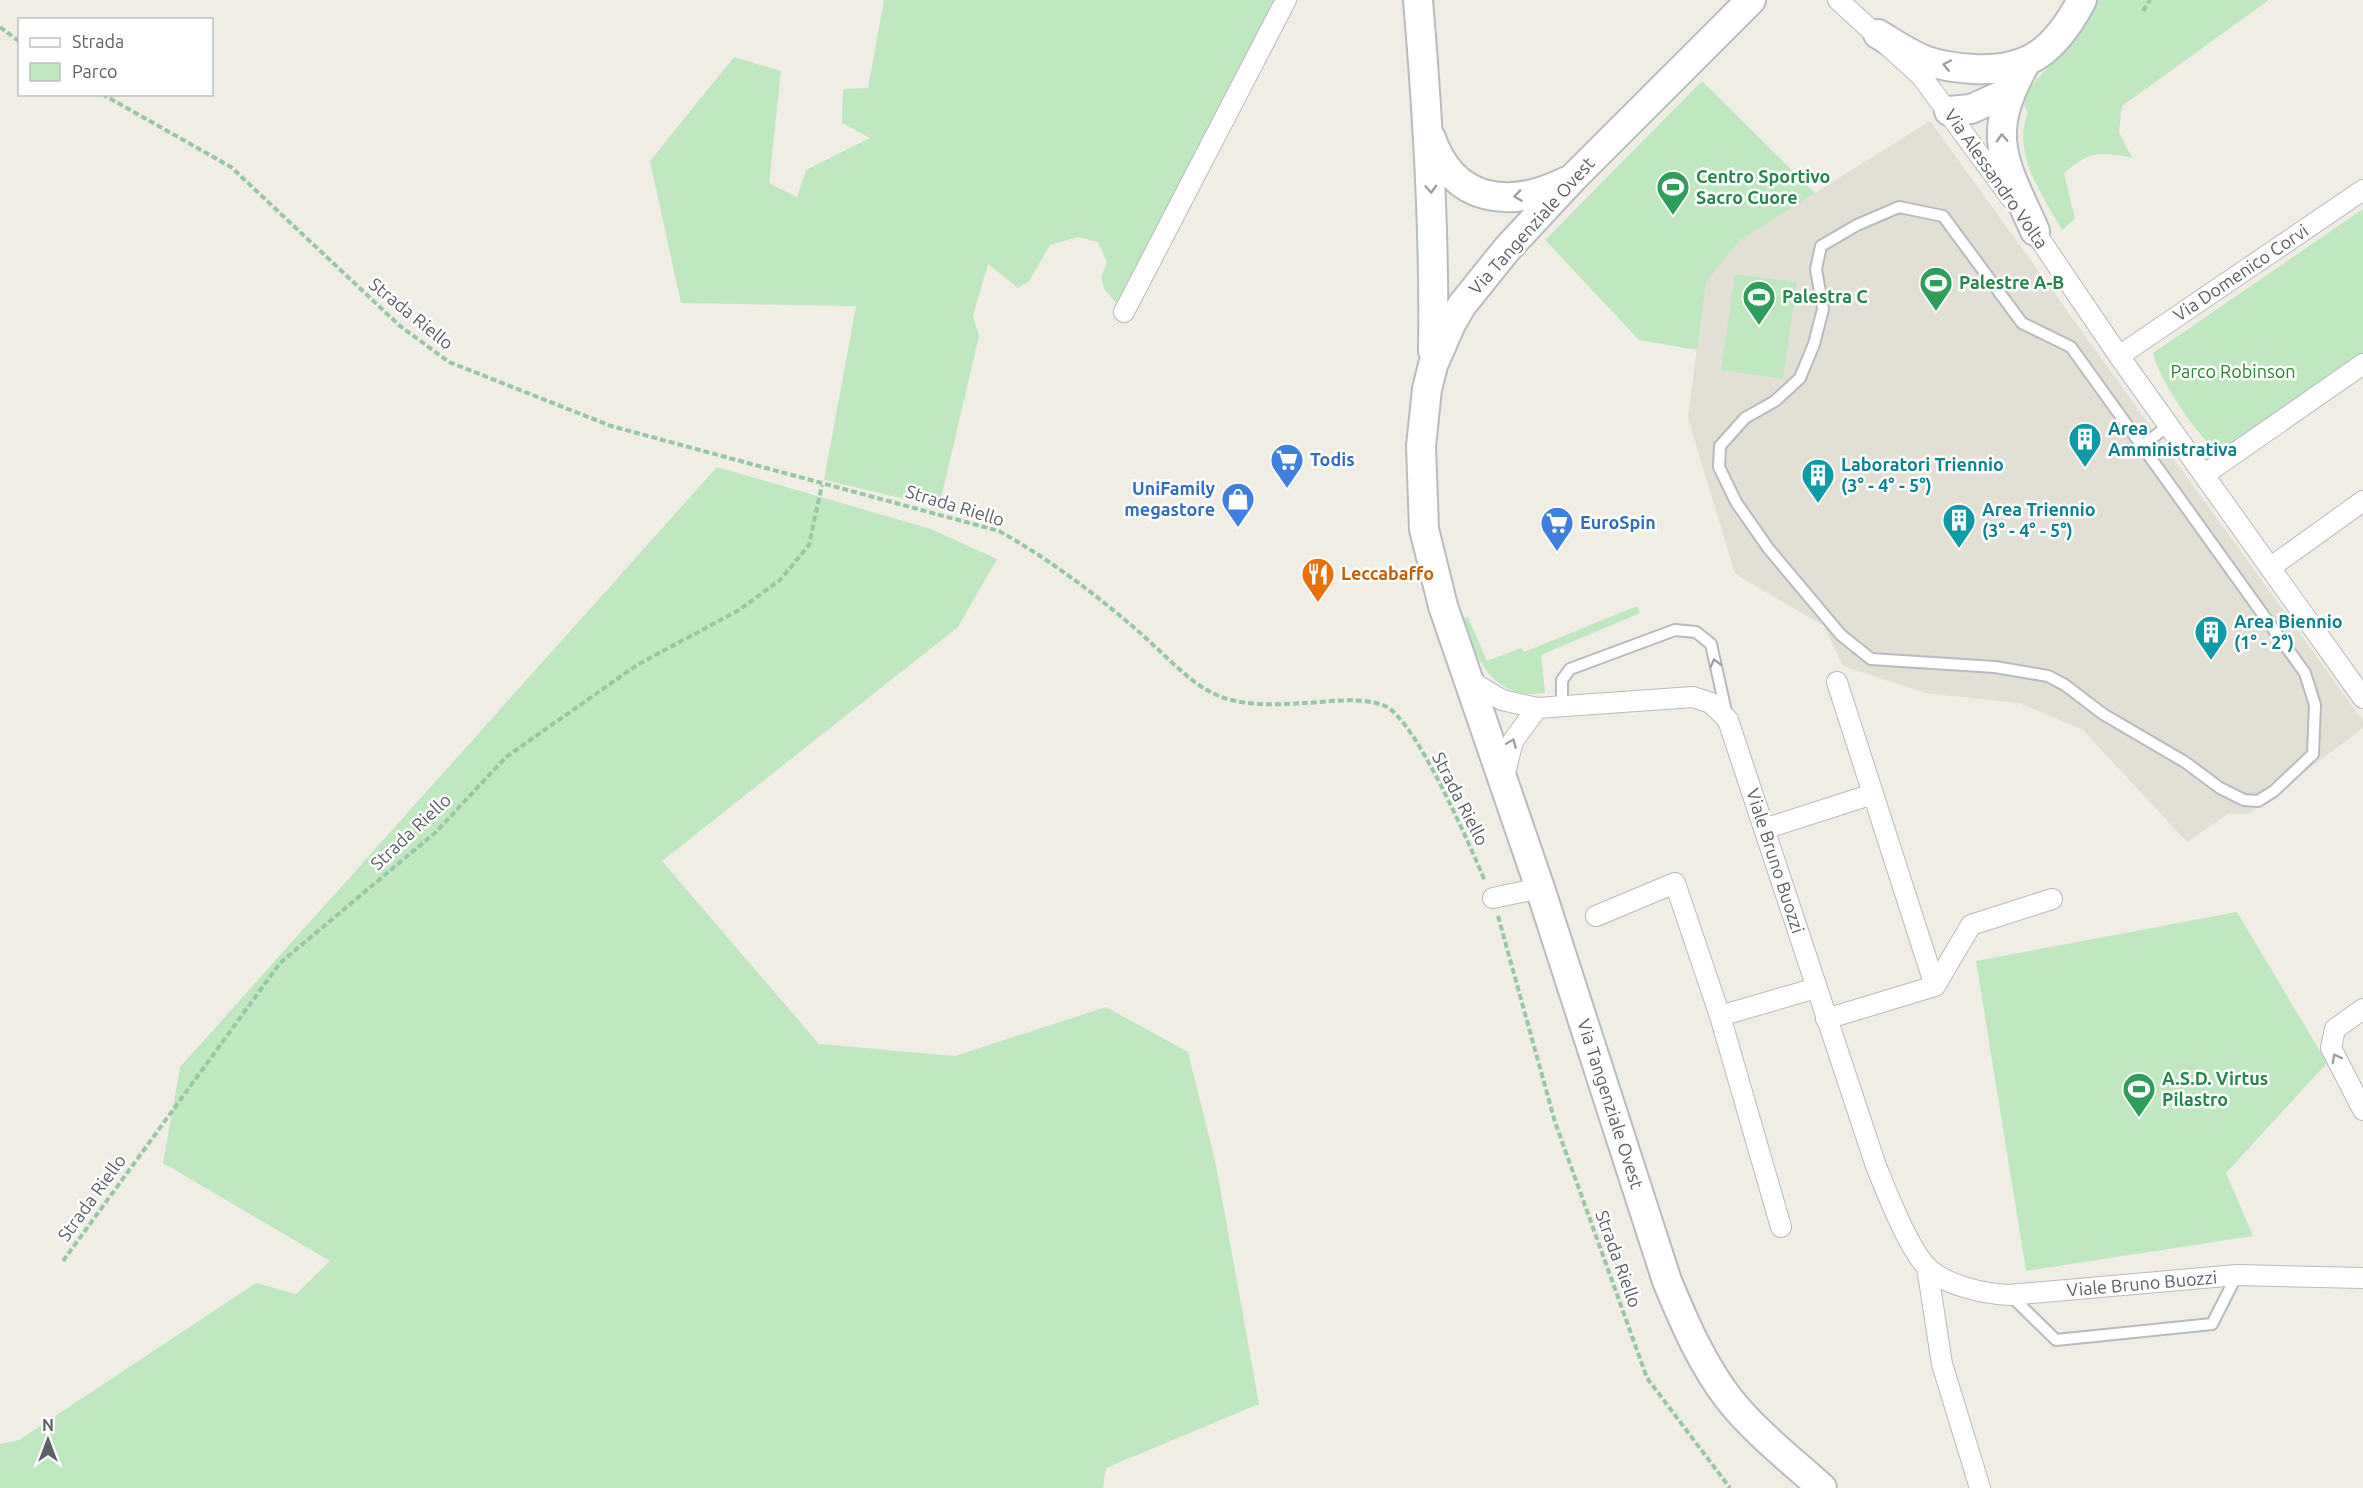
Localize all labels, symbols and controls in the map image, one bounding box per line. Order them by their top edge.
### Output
legend [18,18,213,96]
text: Strada [72,31,124,51]
one-way arrow [1942,59,1952,72]
text: Parco [72,61,118,81]
street label: Via Alessandro Volta [1941,105,2052,252]
one-way arrow [1995,133,2008,142]
street label: Via Tangenziale Ovest [1464,153,1598,298]
place label: Centro Sportivo Sacro Cuore [1696,166,1830,207]
sports icon: Centro Sportivo Sacro Cuore [1655,169,1691,216]
one-way arrow [1425,184,1438,193]
one-way arrow [1513,189,1522,202]
street label: Via Domenico Corvi [2169,220,2312,325]
sports icon: Palestre A-B [1918,265,1954,312]
place label: Palestre A-B [1959,272,2064,292]
street label: Strada Riello [366,273,458,353]
sports icon: Palestra C [1741,279,1777,326]
place label: Palestra C [1782,286,1868,306]
park label: Parco Robinson [2170,361,2296,381]
place label: Area Amministrativa [2108,418,2237,459]
building icon: Area Amministrativa [2067,421,2103,468]
supermarket icon: Todis [1269,442,1305,489]
place label: Todis [1310,449,1355,469]
place label: Laboratori Triennio (3° - 4° - 5°) [1841,454,2004,496]
building icon: Laboratori Triennio (3° - 4° - 5°) [1800,457,1836,504]
place label: UniFamily megastore [1124,478,1215,519]
street label: Strada Riello [904,481,1007,530]
shop icon: UniFamily megastore [1220,481,1256,528]
place label: Area Triennio (3° - 4° - 5°) [1982,499,2096,541]
building icon: Area Triennio (3° - 4° - 5°) [1941,502,1977,549]
supermarket icon: EuroSpin [1539,505,1575,552]
place label: EuroSpin [1580,512,1656,532]
restaurant icon: Leccabaffo [1300,556,1336,603]
place label: Leccabaffo [1341,563,1434,583]
place label: Area Biennio (1° - 2°) [2234,611,2343,653]
building icon: Area Biennio (1° - 2°) [2193,614,2229,661]
one-way arrow [1709,658,1722,668]
one-way arrow [1505,739,1517,750]
street label: Strada Riello [1429,749,1493,849]
street label: Viale Bruno Buozzi [1743,786,1809,936]
street label: Strada Riello [366,789,454,873]
street label: Via Tangenziale Ovest [1574,1016,1648,1191]
one-way arrow [2332,1054,2343,1065]
place label: A.S.D. Virtus Pilastro [2162,1068,2268,1109]
sports icon: A.S.D. Virtus Pilastro [2121,1071,2157,1118]
street label: Strada Riello [53,1150,129,1245]
street label: Strada Riello [1592,1207,1646,1310]
street label: Viale Bruno Buozzi [2066,1266,2218,1300]
north arrow [18,1410,78,1470]
text: N [42,1416,54,1434]

